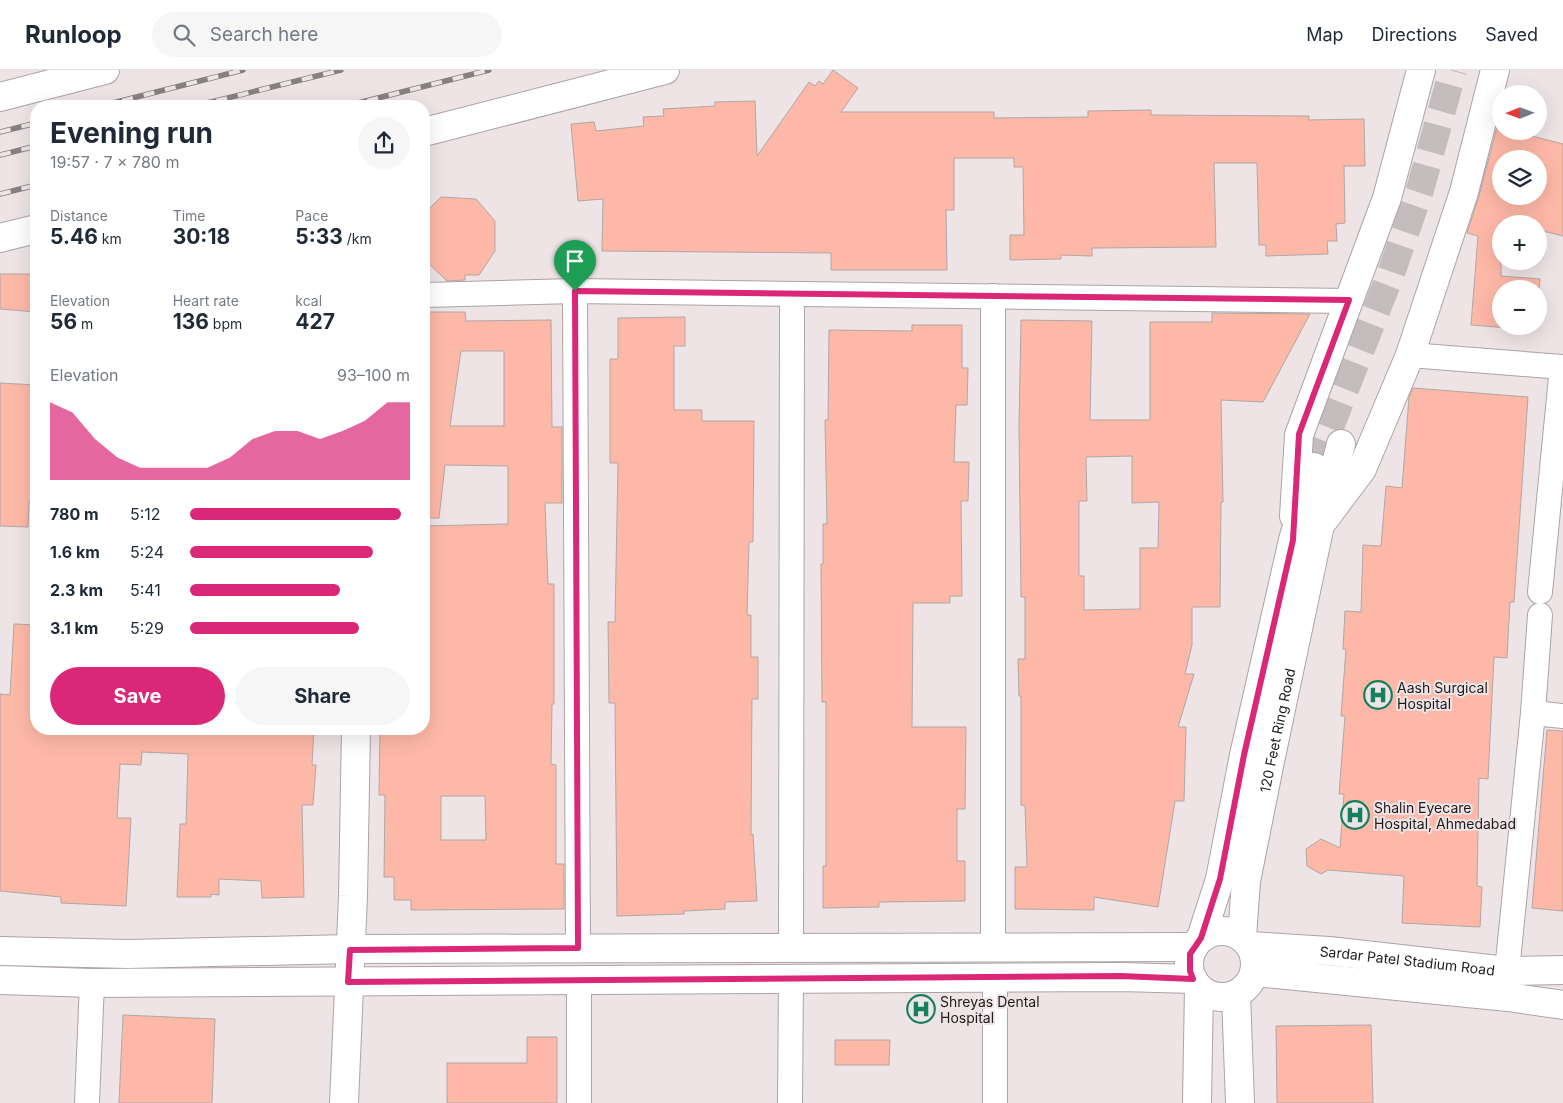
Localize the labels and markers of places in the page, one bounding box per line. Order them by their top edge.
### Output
pin [554,240,596,291]
place label: Aash Surgical Hospital [1397,679,1488,712]
hospital icon: Aash Surgical Hospital [1363,680,1393,710]
place label: Shalin Eyecare Hospital, Ahmedabad [1374,799,1516,832]
hospital icon: Shalin Eyecare Hospital, Ahmedabad [1340,800,1370,830]
place label: Shreyas Dental Hospital [940,993,1040,1026]
hospital icon: Shreyas Dental Hospital [906,994,936,1024]

